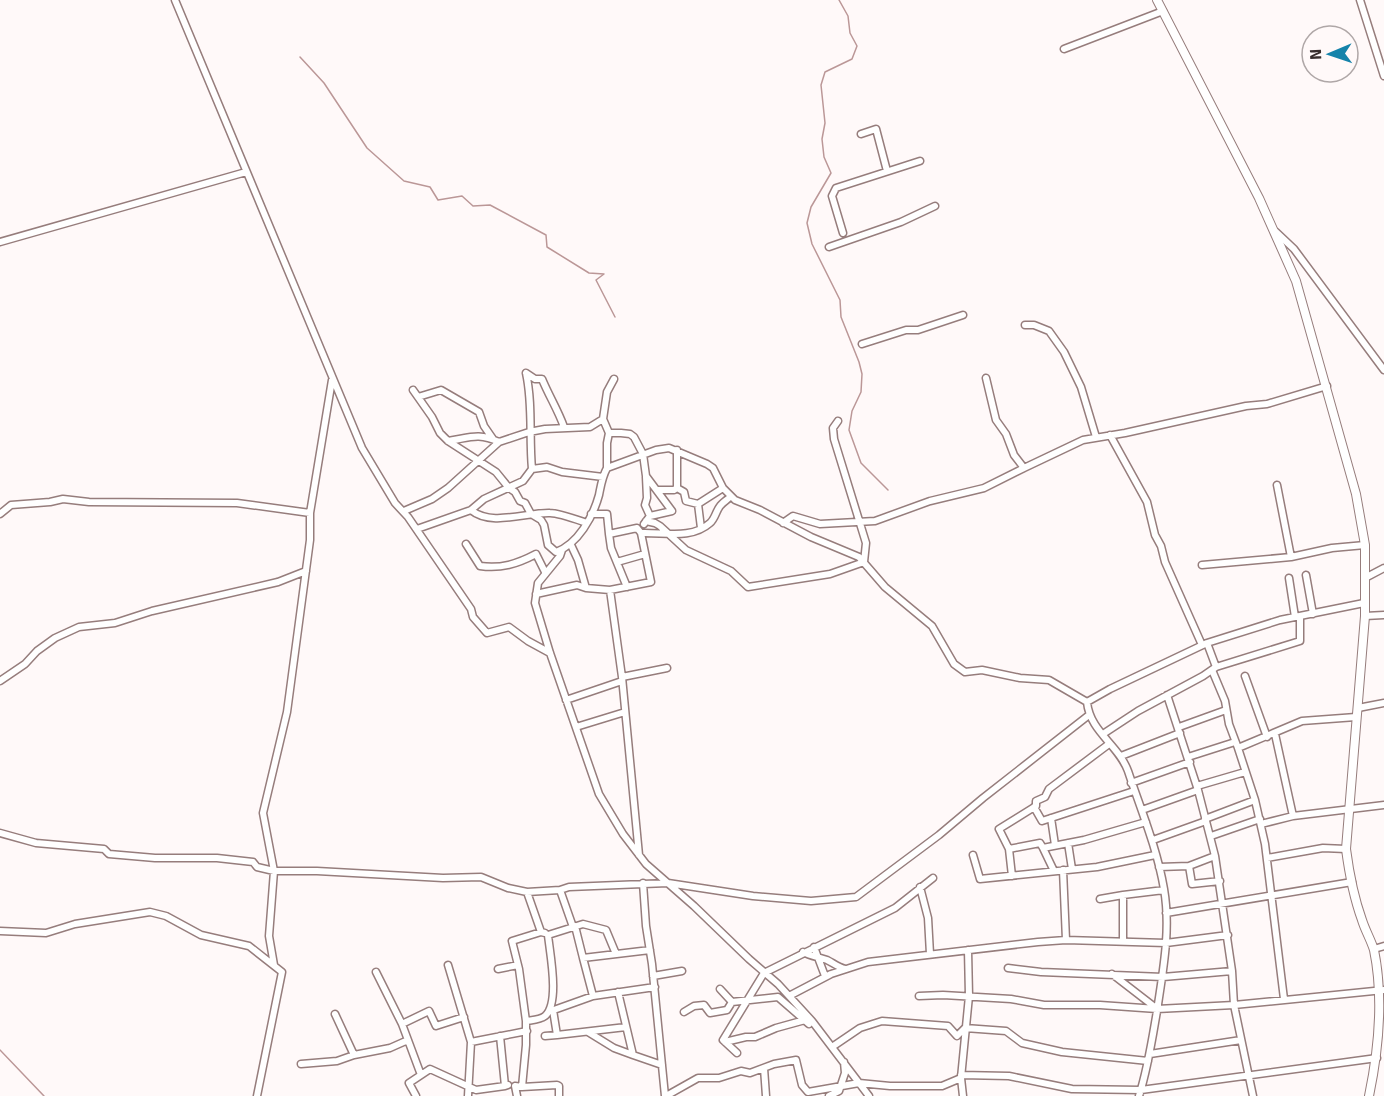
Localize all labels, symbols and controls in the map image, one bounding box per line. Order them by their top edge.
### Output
north arrow [1300,24,1360,84]
text: N [1306,49,1326,60]

